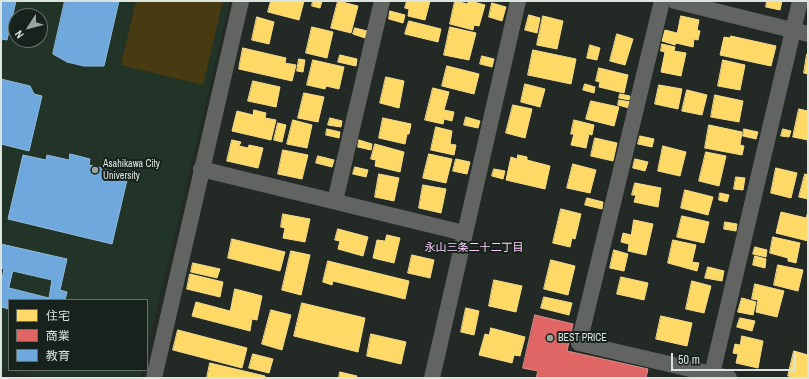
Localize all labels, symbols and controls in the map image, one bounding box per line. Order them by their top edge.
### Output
north arrow [8,8,48,48]
text: N [12,28,27,41]
place label: Asahikawa City University [103,158,160,182]
marker: Asahikawa City University [90,165,100,175]
district label: 永山三条二十二丁目 [425,241,523,255]
legend [8,299,148,371]
text: 住宅 [46,308,70,324]
text: 商業 [46,328,70,344]
place label: BEST PRICE [558,332,607,344]
marker: BEST PRICE [545,333,555,343]
scale bar [673,345,798,371]
text: 教育 [46,348,70,364]
text: 50 m [678,352,700,368]

